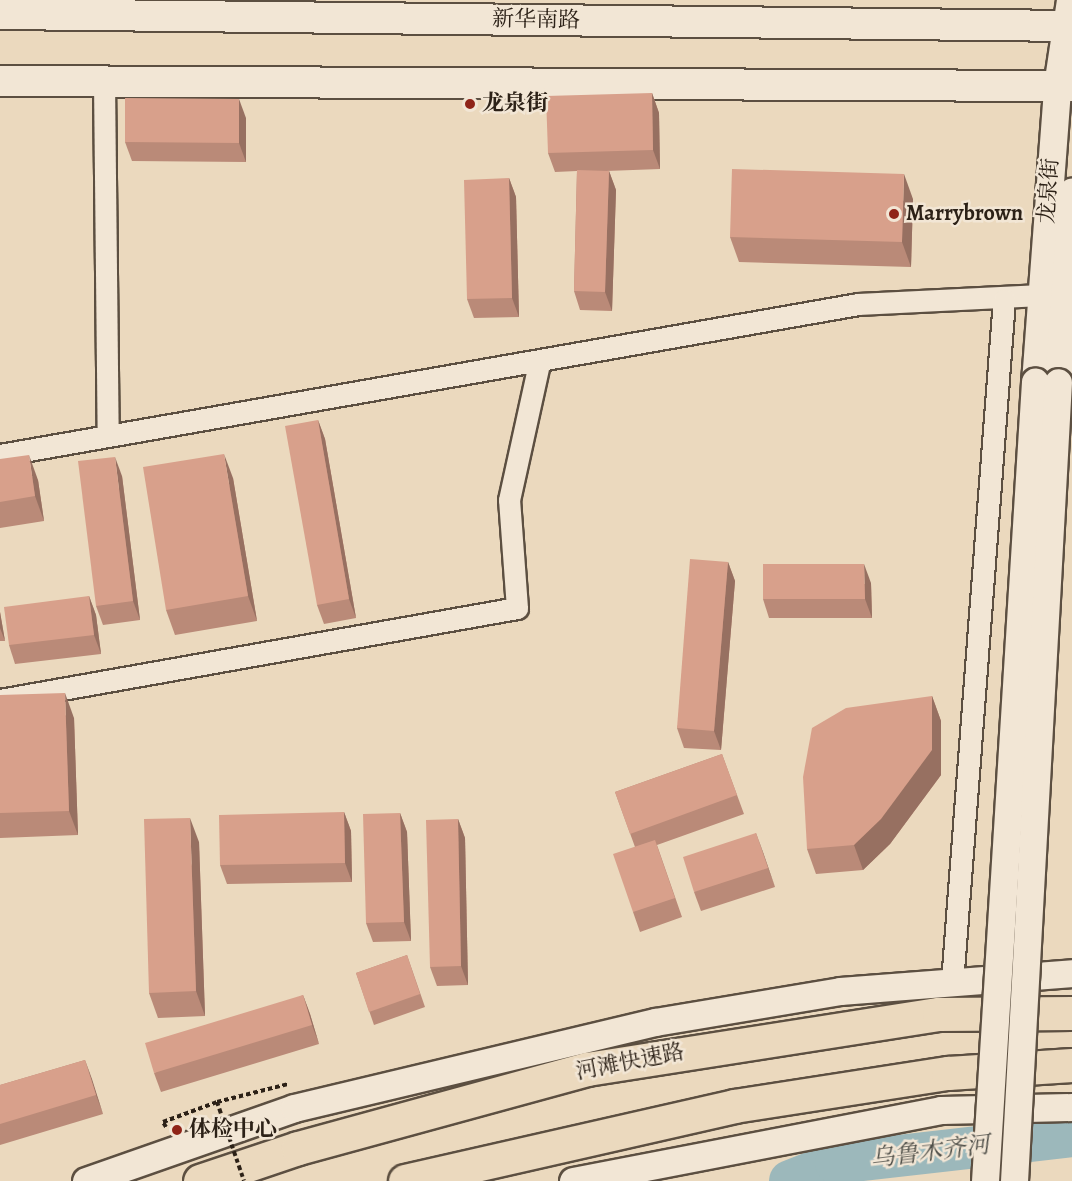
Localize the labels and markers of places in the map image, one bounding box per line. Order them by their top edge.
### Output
place label: 龙泉街 [482,91,548,117]
marker: 龙泉街 [463,97,477,111]
place label: Marrybrown [906,201,1023,227]
marker: Marrybrown [887,207,901,221]
place label: 体检中心 [189,1117,277,1143]
marker: 体检中心 [170,1123,184,1137]

